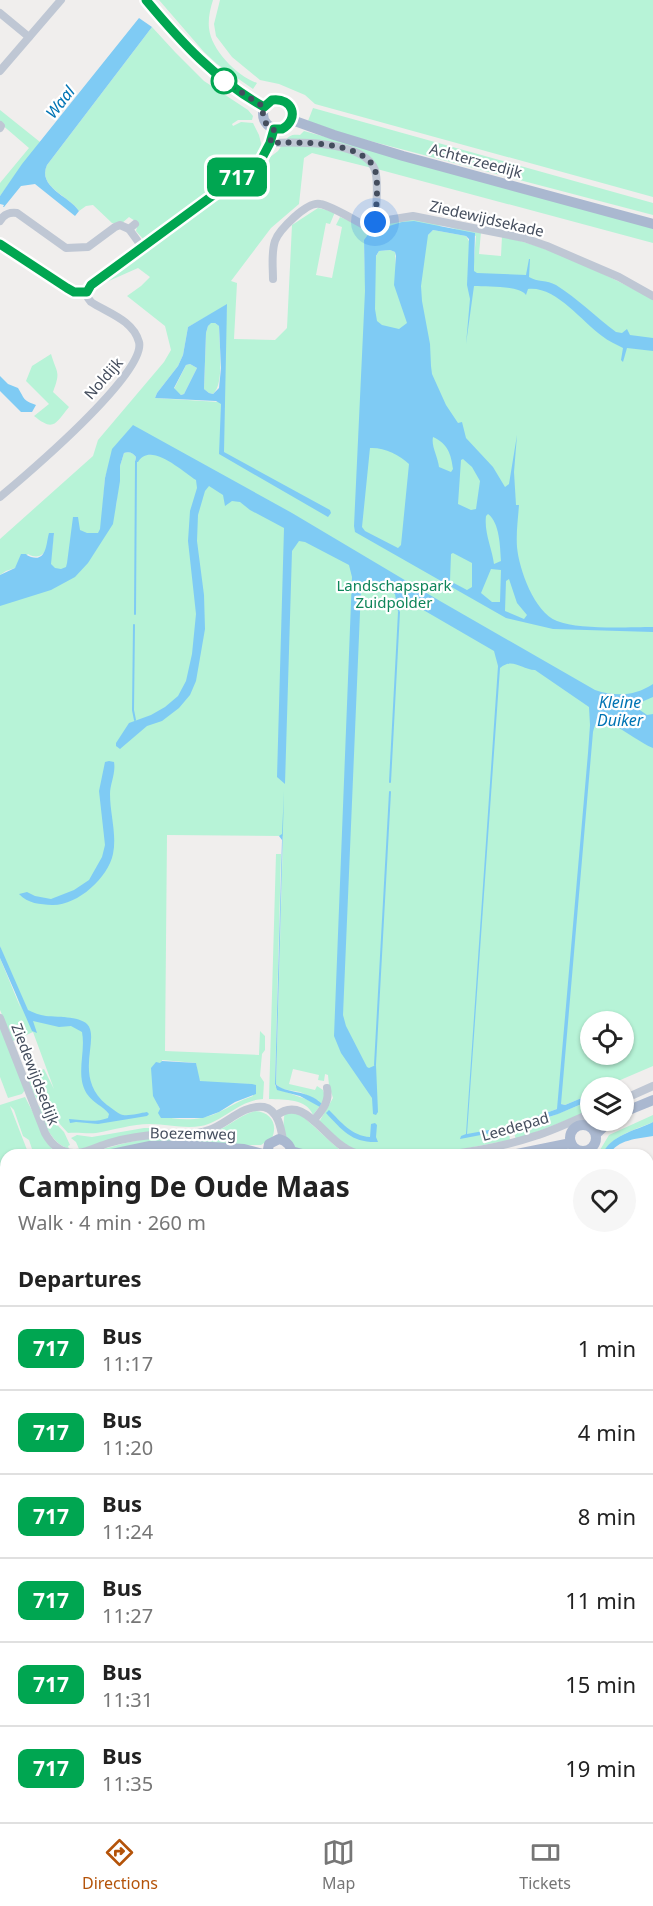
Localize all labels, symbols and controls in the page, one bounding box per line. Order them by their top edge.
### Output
unlabelled marker [211,68,237,94]
water label: Waal [40,80,80,123]
street label: Achterzeedijk [427,138,525,182]
line badge: 717 [202,158,272,196]
text: 717 [219,163,255,191]
street label: Ziedewijdsekade [428,195,546,241]
your location [360,207,390,237]
street label: Noldijk [79,353,127,403]
park label: Landschapspark Zuidpolder [336,575,452,612]
water label: Kleine Duiker [597,691,644,731]
map controls [580,1011,634,1131]
button: locate [580,1011,634,1065]
street label: Ziedewijdsedijk [7,1020,65,1128]
button: layers [580,1077,634,1131]
street label: Leedepad [479,1107,551,1145]
street label: Boezemweg [150,1122,236,1144]
text: Camping De Oude Maas [18,1167,350,1205]
button: heart [573,1169,636,1232]
text: Walk · 4 min · 260 m [18,1209,206,1236]
text: Departures [18,1263,142,1293]
text: Bus [102,1320,142,1350]
text: 1 min [578,1333,636,1363]
text: 717 [33,1334,69,1362]
text: 11:17 [102,1350,153,1377]
text: Bus [102,1404,142,1434]
text: 4 min [578,1417,636,1447]
text: 717 [33,1418,69,1446]
text: 11:20 [102,1434,153,1461]
text: Bus [102,1488,142,1518]
text: 8 min [578,1501,636,1531]
text: 717 [33,1502,69,1530]
text: 11:24 [102,1518,153,1545]
text: Bus [102,1572,142,1602]
text: 11 min [565,1585,636,1615]
text: 717 [33,1586,69,1614]
text: 11:27 [102,1602,153,1629]
text: Bus [102,1656,142,1686]
text: 15 min [565,1669,636,1699]
text: 717 [33,1670,69,1698]
text: 11:31 [102,1686,153,1713]
text: Bus [102,1740,142,1770]
text: 19 min [565,1753,636,1783]
text: 717 [33,1754,69,1782]
text: 11:35 [102,1770,153,1797]
tab: Directions [82,1836,158,1894]
tab: Map [322,1836,355,1894]
tab: Tickets [519,1836,571,1894]

